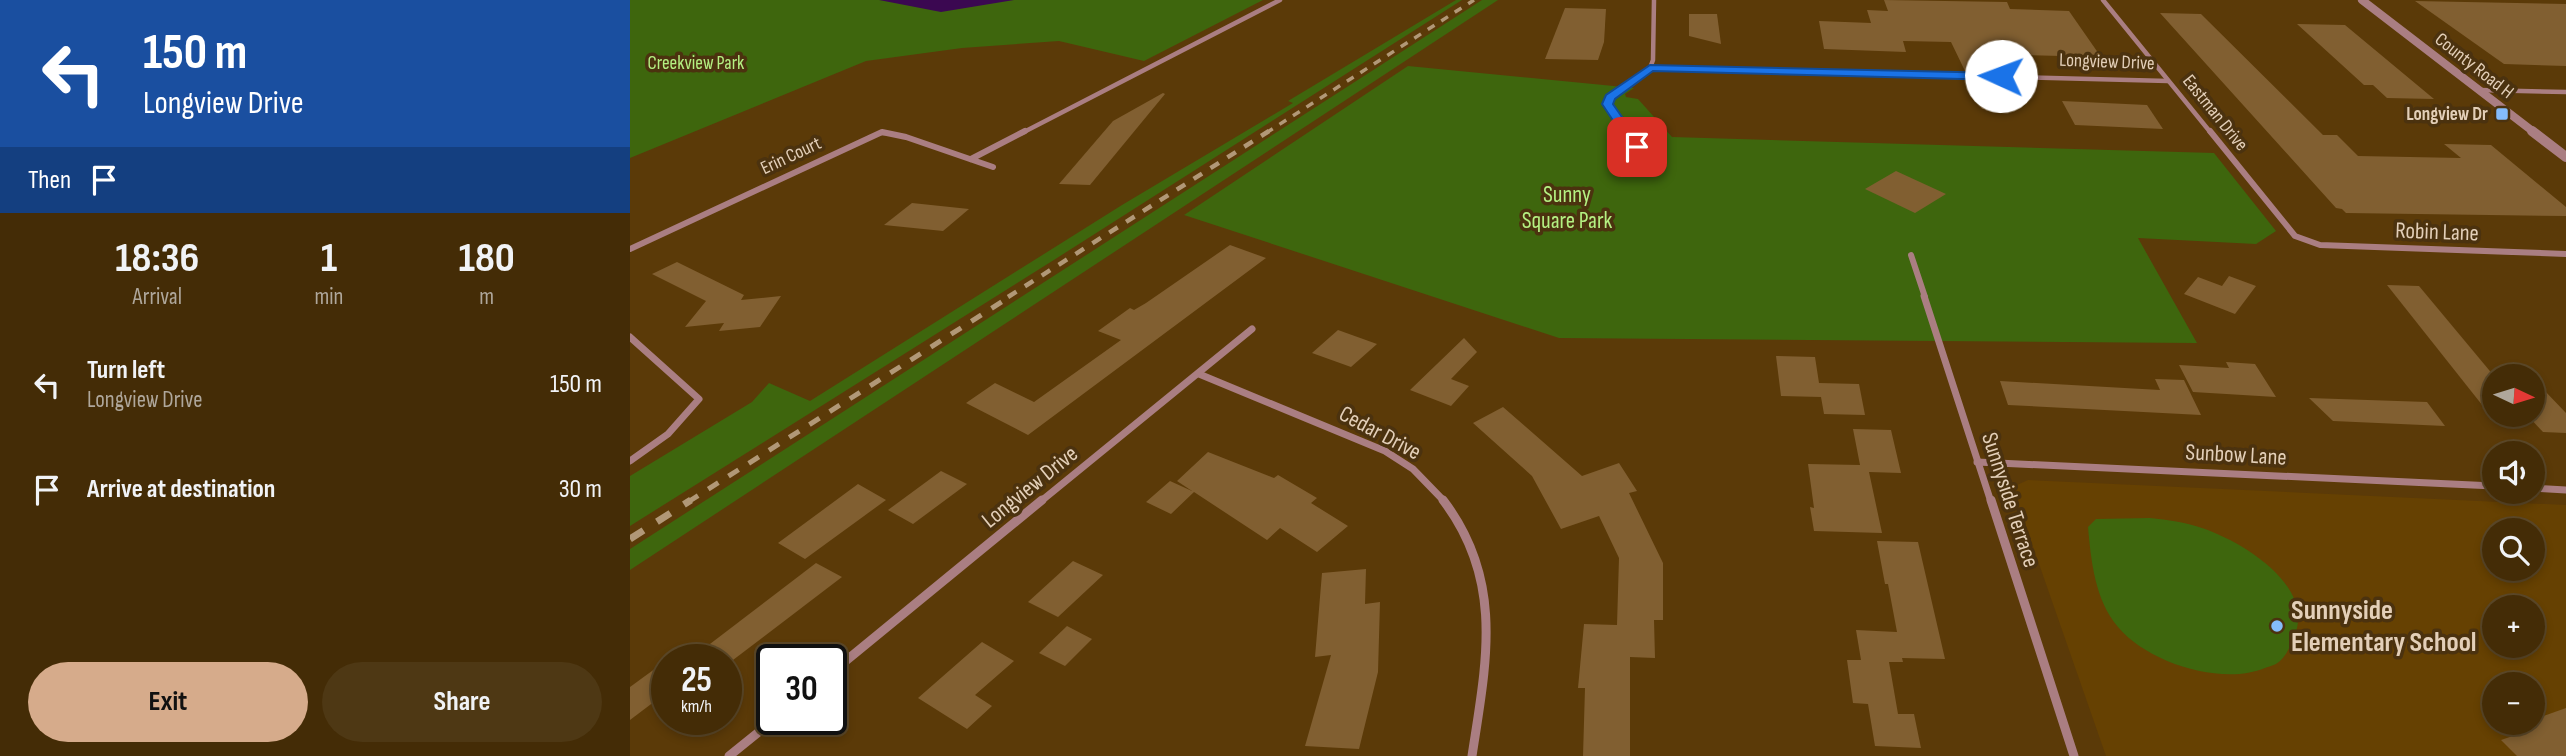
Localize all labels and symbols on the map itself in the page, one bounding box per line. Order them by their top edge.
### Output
street label: County Road H [2430,28,2518,104]
position arrow [1964,39,2038,113]
street label: Longview Drive [2059,49,2155,75]
park label: Creekview Park [648,52,745,75]
street label: Eastman Drive [2177,70,2253,156]
place label: Longview Dr [2406,103,2488,126]
marker: Longview Dr [2494,106,2510,122]
pin [1607,117,1667,177]
street label: Erin Court [757,132,825,180]
park label: Sunny Square Park [1522,181,1613,235]
street label: Robin Lane [2395,217,2479,247]
north arrow [2482,364,2544,427]
street label: Cedar Drive [1334,400,1426,466]
street label: Sunnyside Terrace [1975,429,2045,571]
street label: Sunbow Lane [2185,438,2287,472]
street label: Longview Drive [976,440,1084,534]
place label: Sunnyside Elementary School [2291,594,2477,659]
marker: Sunnyside Elementary School [2269,618,2285,634]
speed limit sign: 30 [756,644,847,735]

